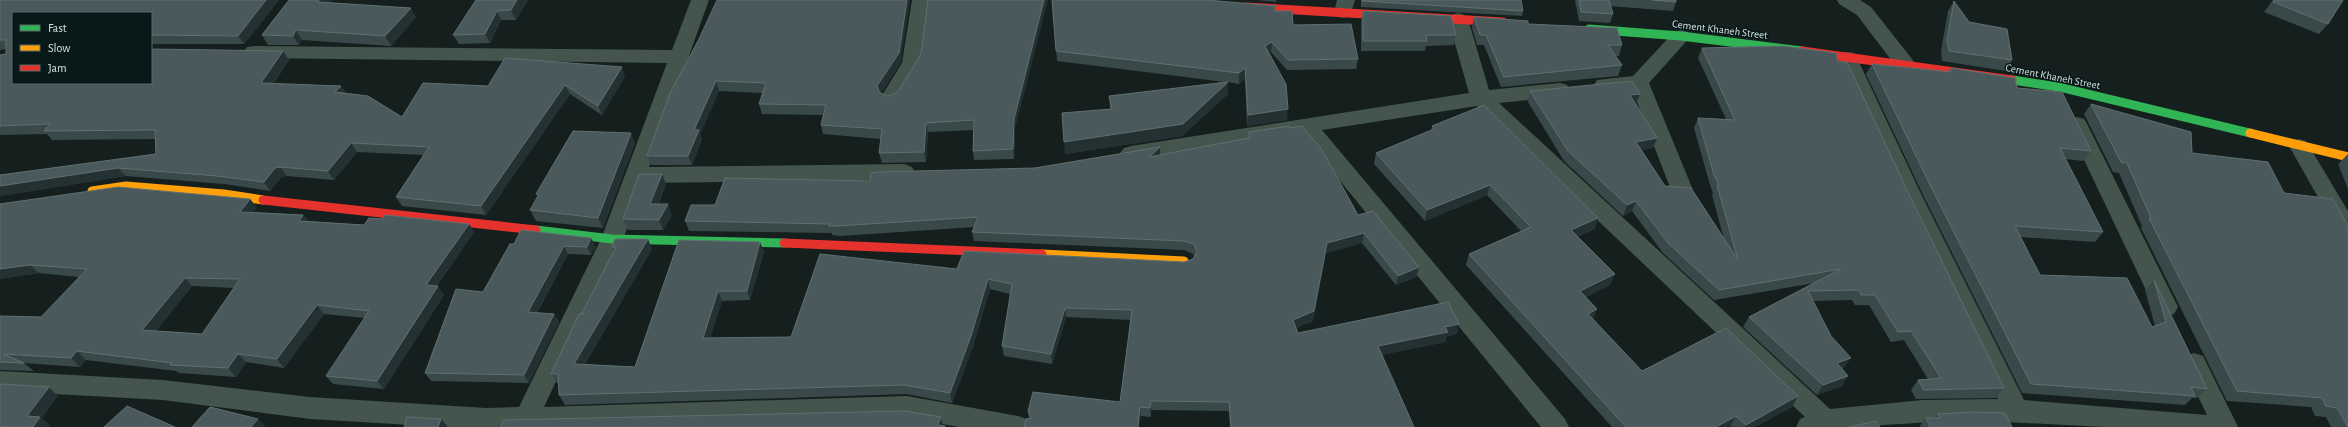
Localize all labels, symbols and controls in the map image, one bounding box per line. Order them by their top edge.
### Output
legend [12,12,152,84]
street label: Cement Khaneh Street [1671,18,1769,41]
text: Fast [48,22,67,34]
text: Slow [48,42,70,54]
text: Jam [48,62,67,74]
street label: Cement Khaneh Street [2005,62,2102,91]

